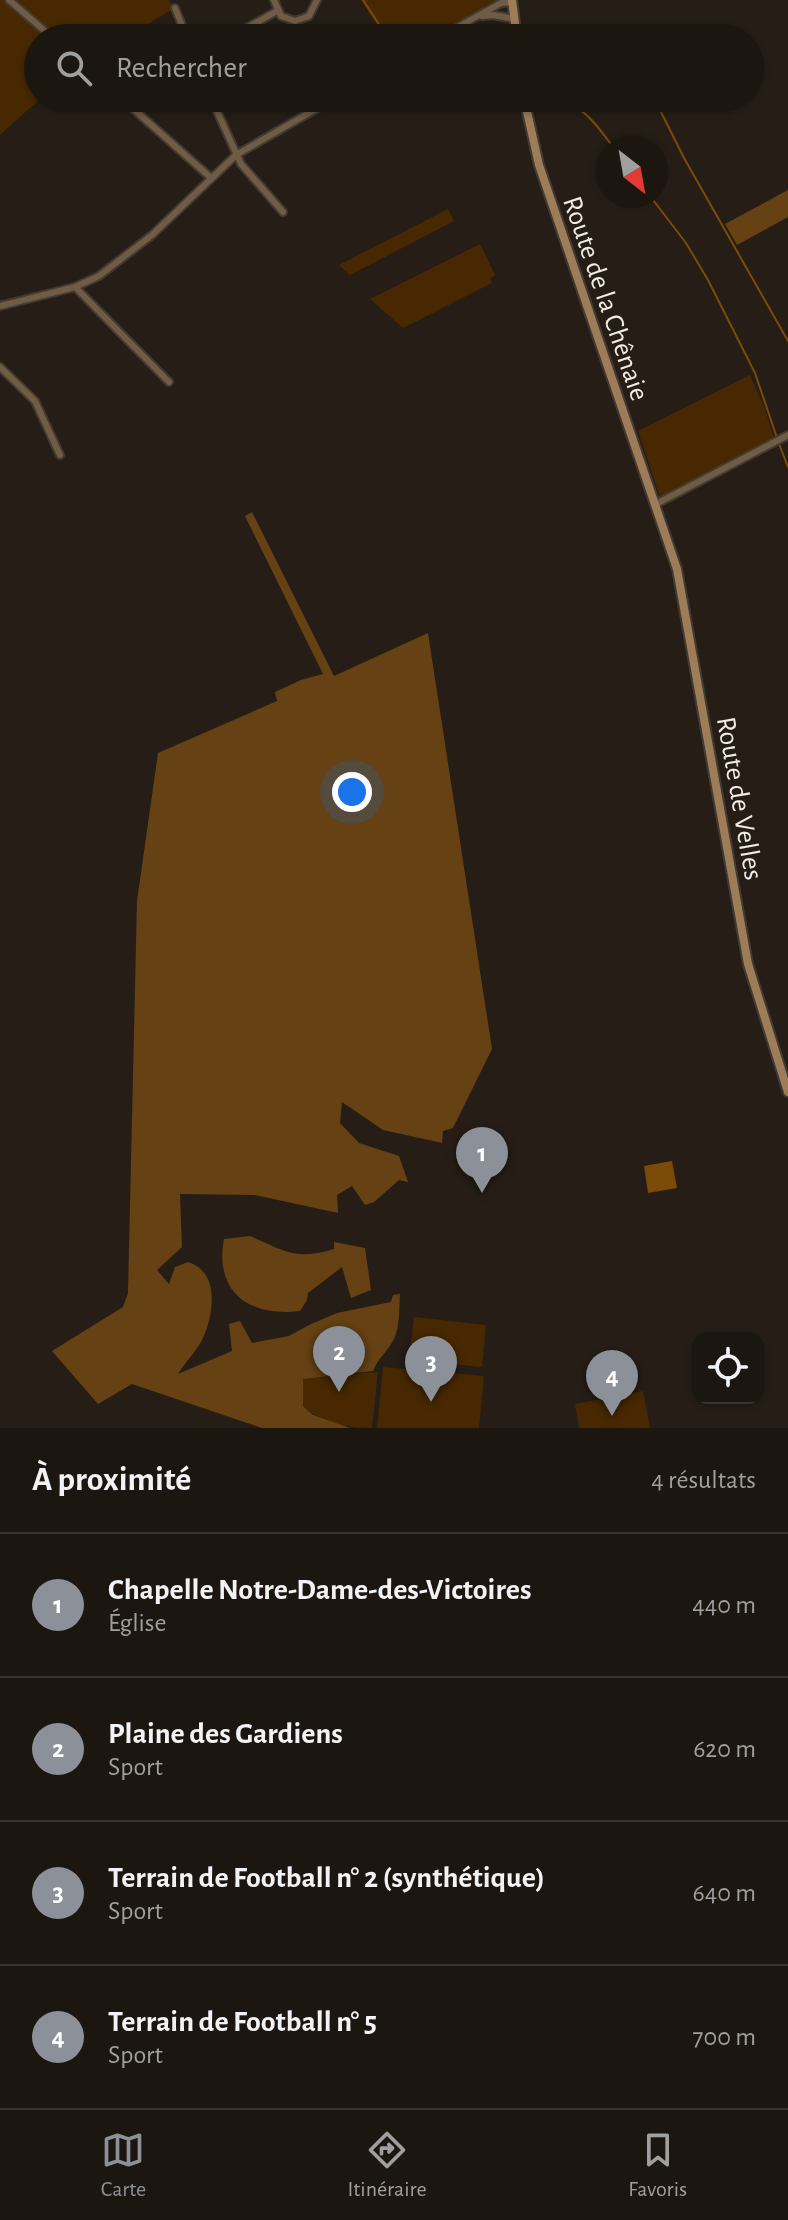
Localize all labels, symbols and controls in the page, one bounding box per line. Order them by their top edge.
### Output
search box [24,24,764,112]
icon: search [52,46,96,90]
text: Rechercher [116,53,247,83]
north arrow [596,136,668,208]
street label: Route de la Chênaie [557,193,653,404]
street label: Route de Velles [711,715,767,882]
your location [332,772,372,812]
pin: 1 [456,1127,508,1193]
pin: 2 [313,1326,365,1392]
map controls [692,1332,764,1404]
button: locate [692,1332,764,1404]
pin: 3 [405,1336,457,1402]
pin: 4 [586,1350,638,1416]
text: À proximité [32,1463,191,1497]
text: 4 résultats [651,1467,756,1493]
text: Chapelle Notre-Dame-des-Victoires [108,1575,532,1605]
text: 1 [53,1592,63,1618]
text: 440 m [692,1592,756,1618]
text: Église [108,1610,166,1636]
text: Plaine des Gardiens [108,1719,343,1749]
text: 2 [52,1736,64,1762]
text: 620 m [693,1736,756,1762]
text: Sport [108,1754,163,1780]
text: Terrain de Football n° 2 (synthétique) [108,1863,545,1893]
text: 3 [52,1880,64,1906]
text: 640 m [692,1880,756,1906]
text: Sport [108,1898,163,1924]
text: Terrain de Football n° 5 [108,2007,377,2037]
text: 4 [51,2024,65,2050]
text: 700 m [693,2024,756,2050]
text: Sport [108,2042,163,2068]
tab: Carte [101,2128,146,2202]
tab: Itinéraire [348,2128,427,2202]
tab: Favoris [628,2128,687,2202]

